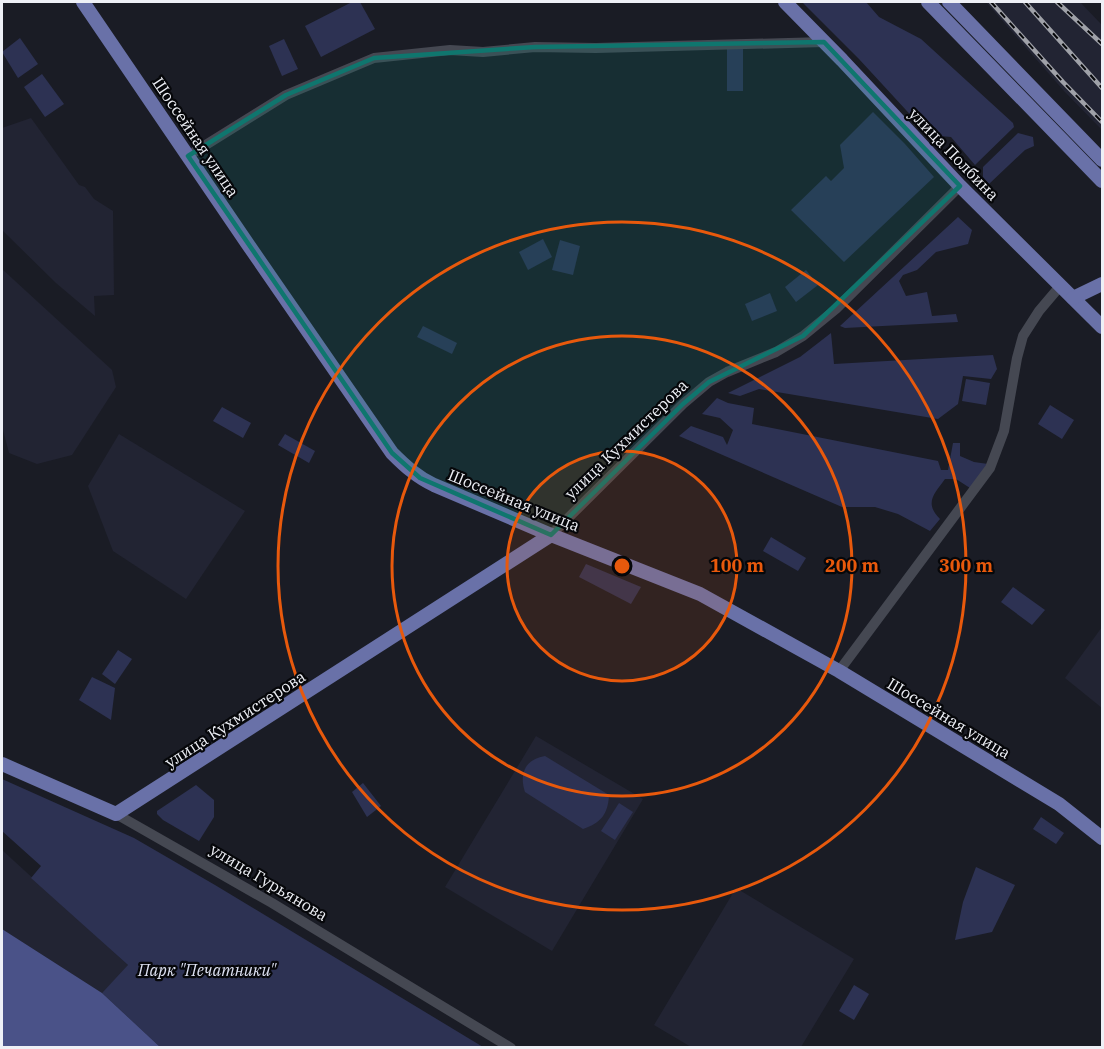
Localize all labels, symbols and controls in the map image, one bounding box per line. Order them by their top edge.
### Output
street label: Шоссейная улица [148,73,244,201]
street label: улица Полбина [905,104,1003,205]
street label: улица Кухмистерова [560,375,692,503]
street label: Шоссейная улица [445,464,583,536]
text: 100 m [710,554,765,577]
text: 200 m [825,554,880,577]
text: 300 m [939,554,994,577]
centre of rings [612,556,632,576]
street label: улица Кухмистерова [161,666,309,772]
street label: Шоссейная улица [884,673,1014,763]
street label: улица Гурьянова [207,839,332,925]
park label: Парк "Печатники" [137,960,278,980]

